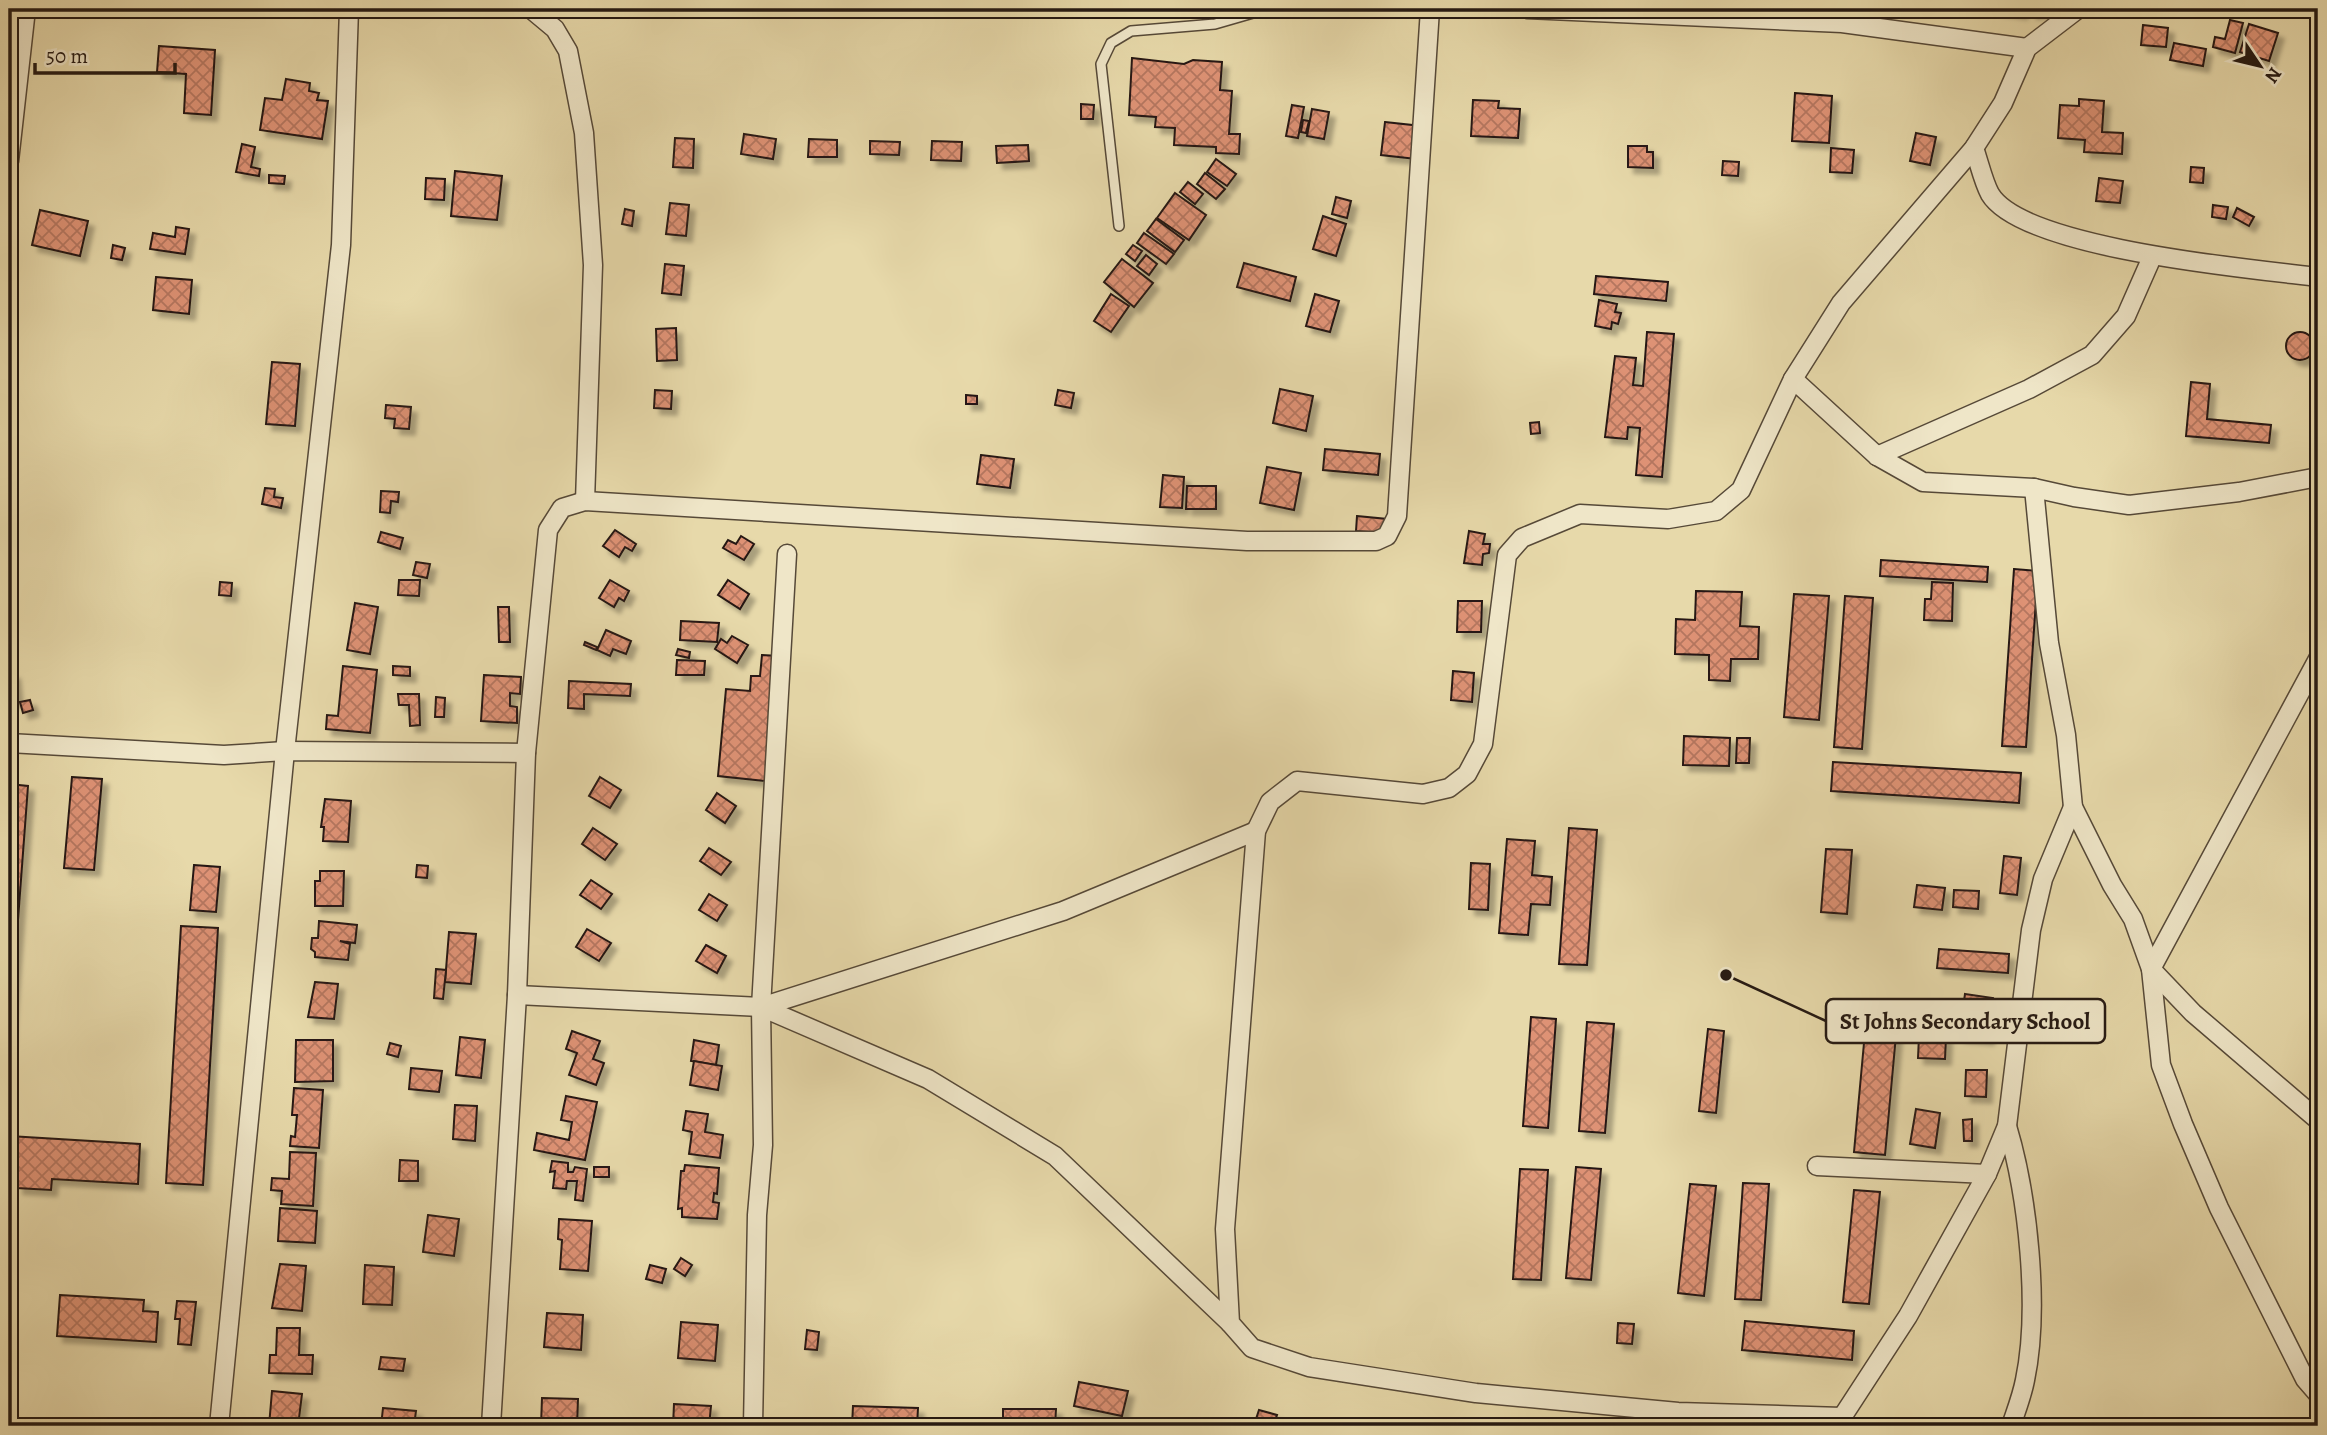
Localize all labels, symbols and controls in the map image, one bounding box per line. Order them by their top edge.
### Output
scale bar [35,32,175,76]
north arrow [2226,32,2296,102]
text: 50 m [46,42,88,70]
text: N [2258,62,2288,88]
callout: St Johns Secondary School [1826,999,2105,1043]
text: St Johns Secondary School [1840,1006,2090,1037]

